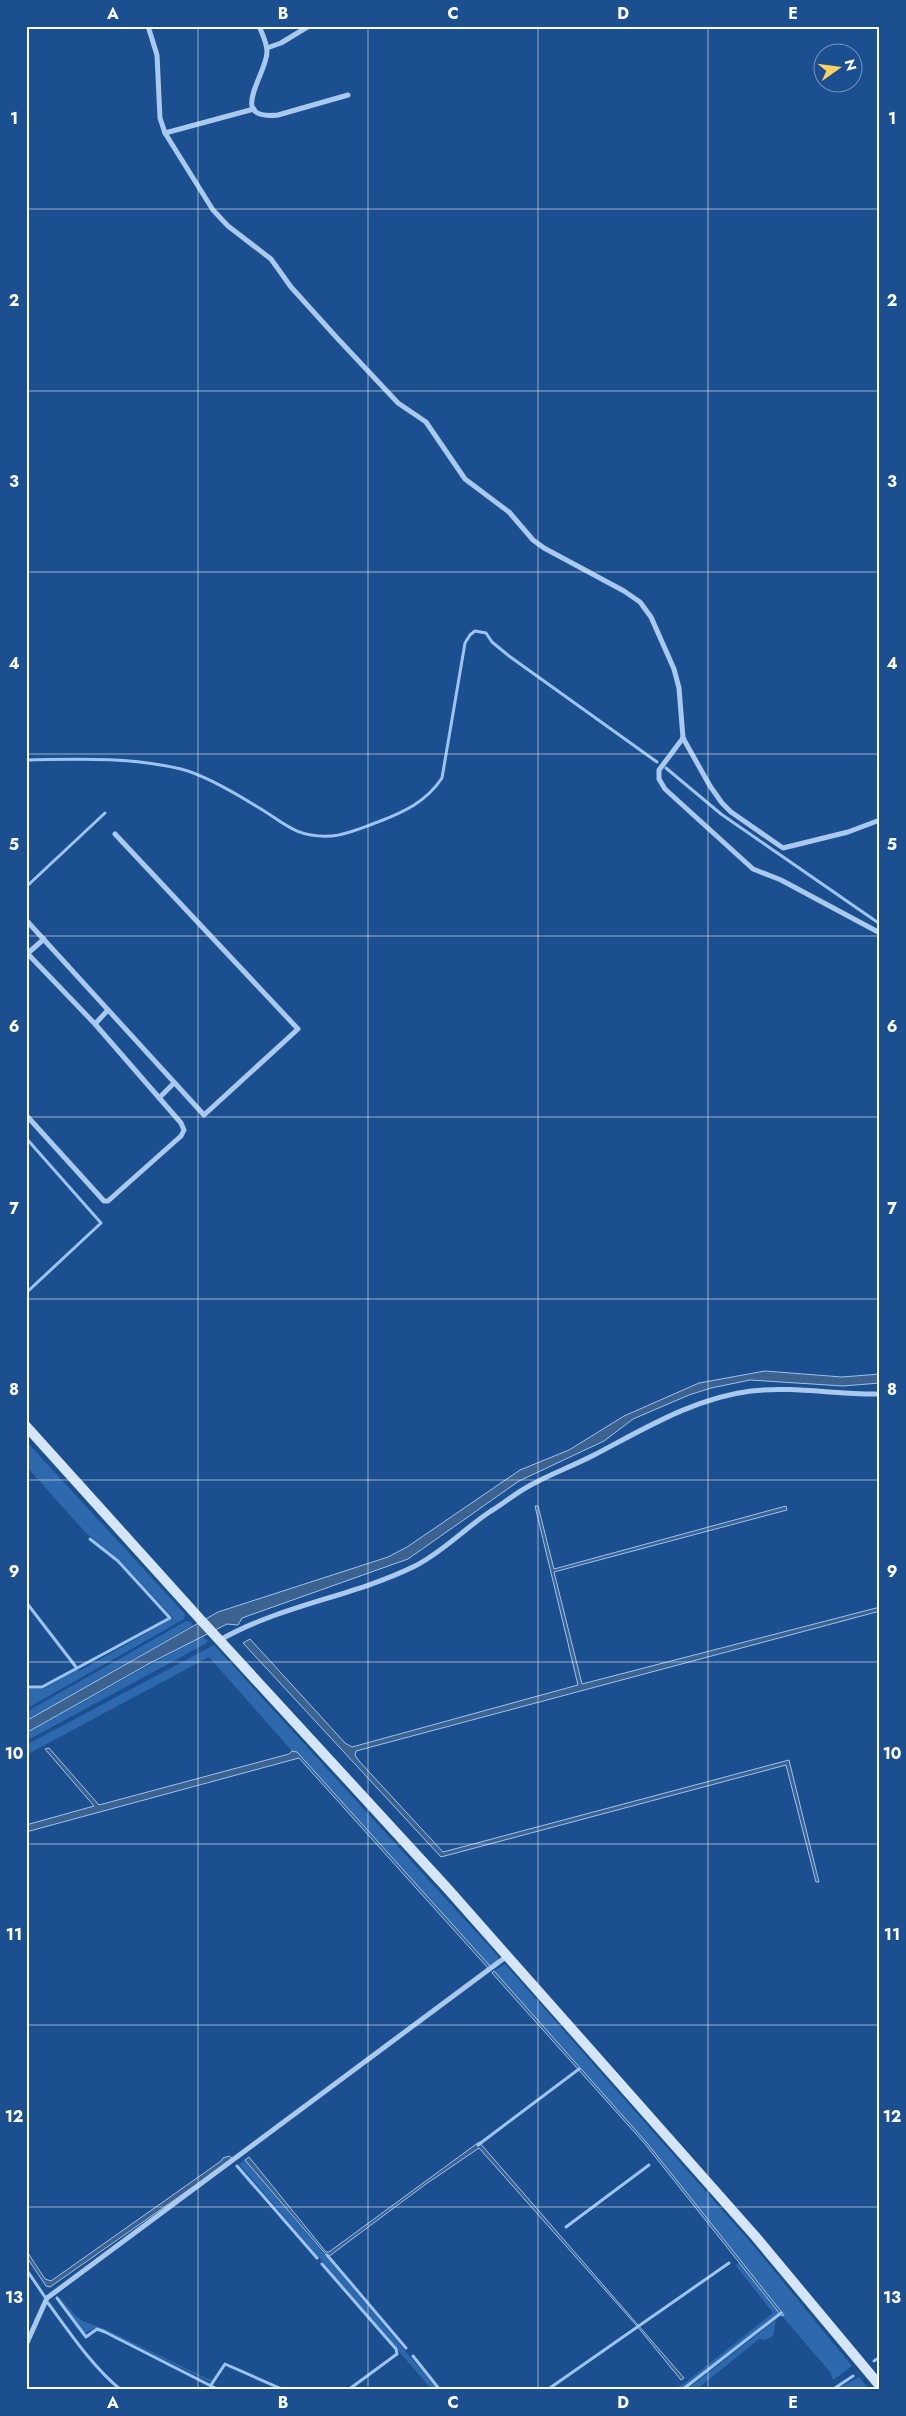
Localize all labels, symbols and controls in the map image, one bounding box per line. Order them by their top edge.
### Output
text: A [106,2,119,25]
text: B [278,2,288,25]
text: C [447,2,459,25]
text: D [617,2,629,25]
text: E [788,2,798,25]
north arrow [814,42,864,92]
text: N [840,57,862,73]
text: 1 [10,107,18,130]
text: 1 [888,107,896,130]
text: 2 [9,289,19,312]
text: 2 [887,289,897,312]
text: 3 [9,470,19,493]
text: 3 [887,470,897,493]
text: 4 [8,652,20,675]
text: 4 [886,652,898,675]
text: 5 [9,833,19,856]
text: 5 [887,833,897,856]
text: 6 [9,1015,19,1038]
text: 6 [887,1015,897,1038]
text: 7 [9,1197,19,1220]
text: 7 [887,1197,897,1220]
text: 8 [9,1378,19,1401]
text: 8 [887,1378,897,1401]
text: 9 [9,1560,19,1583]
text: 9 [887,1560,897,1583]
text: 10 [5,1742,23,1765]
text: 10 [883,1742,901,1765]
text: 11 [6,1923,22,1946]
text: 11 [884,1923,900,1946]
text: 12 [5,2105,23,2128]
text: 12 [883,2105,901,2128]
text: 13 [5,2286,23,2309]
text: 13 [883,2286,901,2309]
text: A [106,2391,119,2414]
text: B [278,2391,288,2414]
text: C [447,2391,459,2414]
text: D [617,2391,629,2414]
text: E [788,2391,798,2414]

